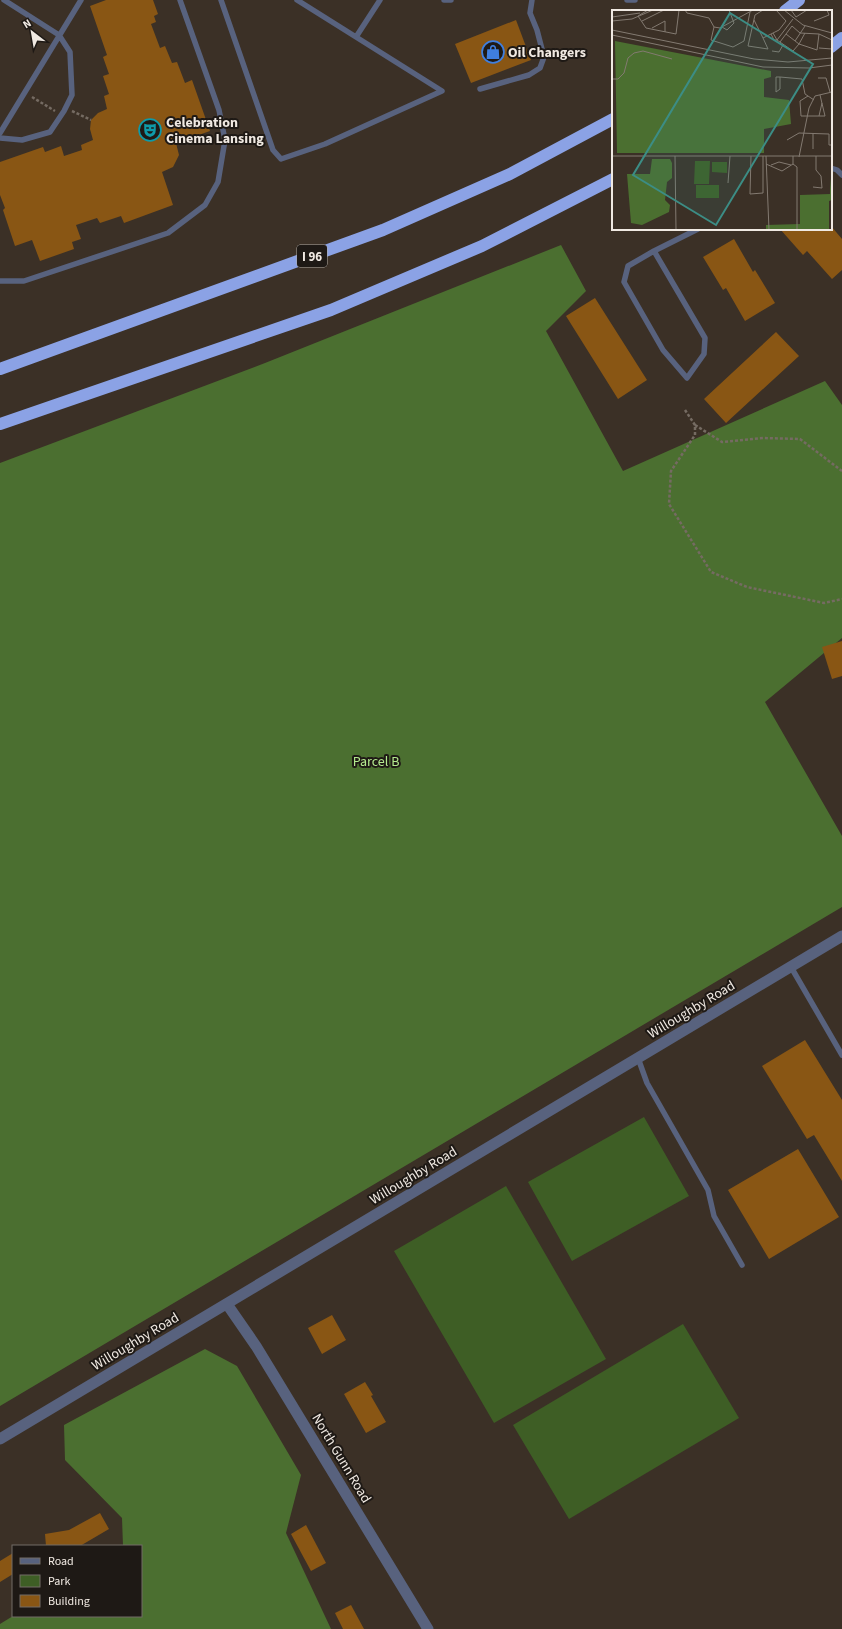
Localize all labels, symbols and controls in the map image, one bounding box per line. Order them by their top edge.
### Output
inset map [612,10,832,230]
north arrow [12,12,52,52]
text: N [20,16,34,32]
shop icon: Oil Changers [480,39,506,65]
place label: Oil Changers [508,43,586,63]
place label: Celebration Cinema Lansing [166,113,264,149]
theatre icon: Celebration Cinema Lansing [137,117,163,143]
road number: I 96 [297,245,327,267]
park label: Parcel B [353,752,399,772]
street label: Willoughby Road [644,976,739,1044]
street label: Willoughby Road [366,1142,461,1210]
street label: Willoughby Road [88,1308,183,1376]
street label: North Gunn Road [307,1410,376,1507]
legend [12,1545,142,1617]
text: Road [48,1553,74,1570]
text: Park [48,1573,70,1590]
text: Building [48,1593,90,1610]

